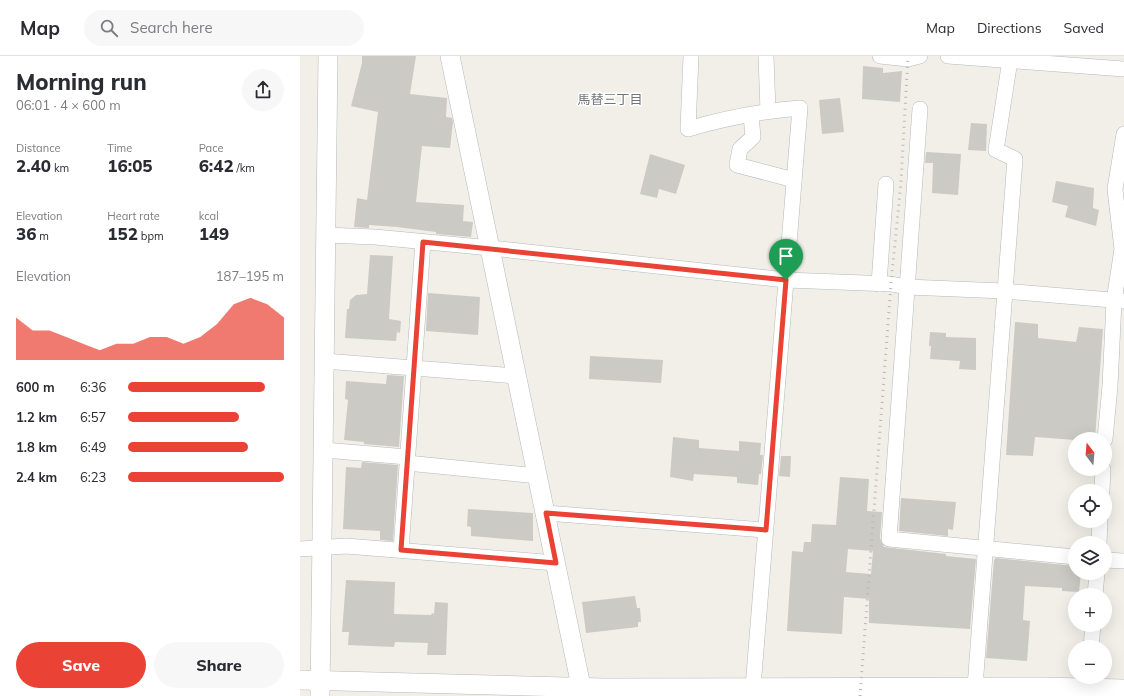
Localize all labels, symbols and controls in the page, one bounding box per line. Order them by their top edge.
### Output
search box [84,10,364,46]
text: Map [20,16,60,40]
icon: search [98,17,120,39]
text: Search here [130,18,213,37]
text: Map [926,19,955,37]
text: Directions [977,19,1042,37]
text: Saved [1064,19,1104,37]
text: Morning run [16,68,147,96]
button: share [242,69,284,111]
district label: 馬替三丁目 [577,91,643,107]
text: 06:01 · 4 × 600 m [16,97,121,113]
text: Distance [16,141,60,155]
text: Time [107,141,132,155]
text: Pace [199,141,223,155]
text: 2.40 [16,155,51,176]
text: 16:05 [107,155,153,176]
text: 6:42 [199,155,234,176]
text: km [51,161,69,175]
text: /km [234,161,255,175]
text: Elevation [16,209,63,223]
text: Heart rate [107,209,160,223]
text: kcal [199,209,219,223]
text: 36 [16,223,36,244]
text: 152 [107,223,138,244]
text: 149 [199,223,229,244]
text: m [36,229,49,243]
text: bpm [138,229,164,243]
pin [769,239,803,280]
icon: arrive [775,245,797,267]
text: Elevation [16,268,71,284]
text: 187–195 m [216,268,284,284]
text: 600 m [16,379,55,395]
text: 6:36 [80,379,106,395]
text: 1.2 km [16,409,57,425]
text: 6:57 [80,409,106,425]
north arrow [1068,432,1112,476]
map controls [1068,432,1112,684]
text: 1.8 km [16,439,57,455]
text: 6:49 [80,439,106,455]
text: 2.4 km [16,469,57,485]
text: 6:23 [80,469,106,485]
button: locate [1068,484,1112,528]
button: layers [1068,536,1112,580]
button: + [1068,588,1112,632]
button: − [1068,640,1112,684]
button: Save [16,642,146,688]
button: Share [154,642,284,688]

